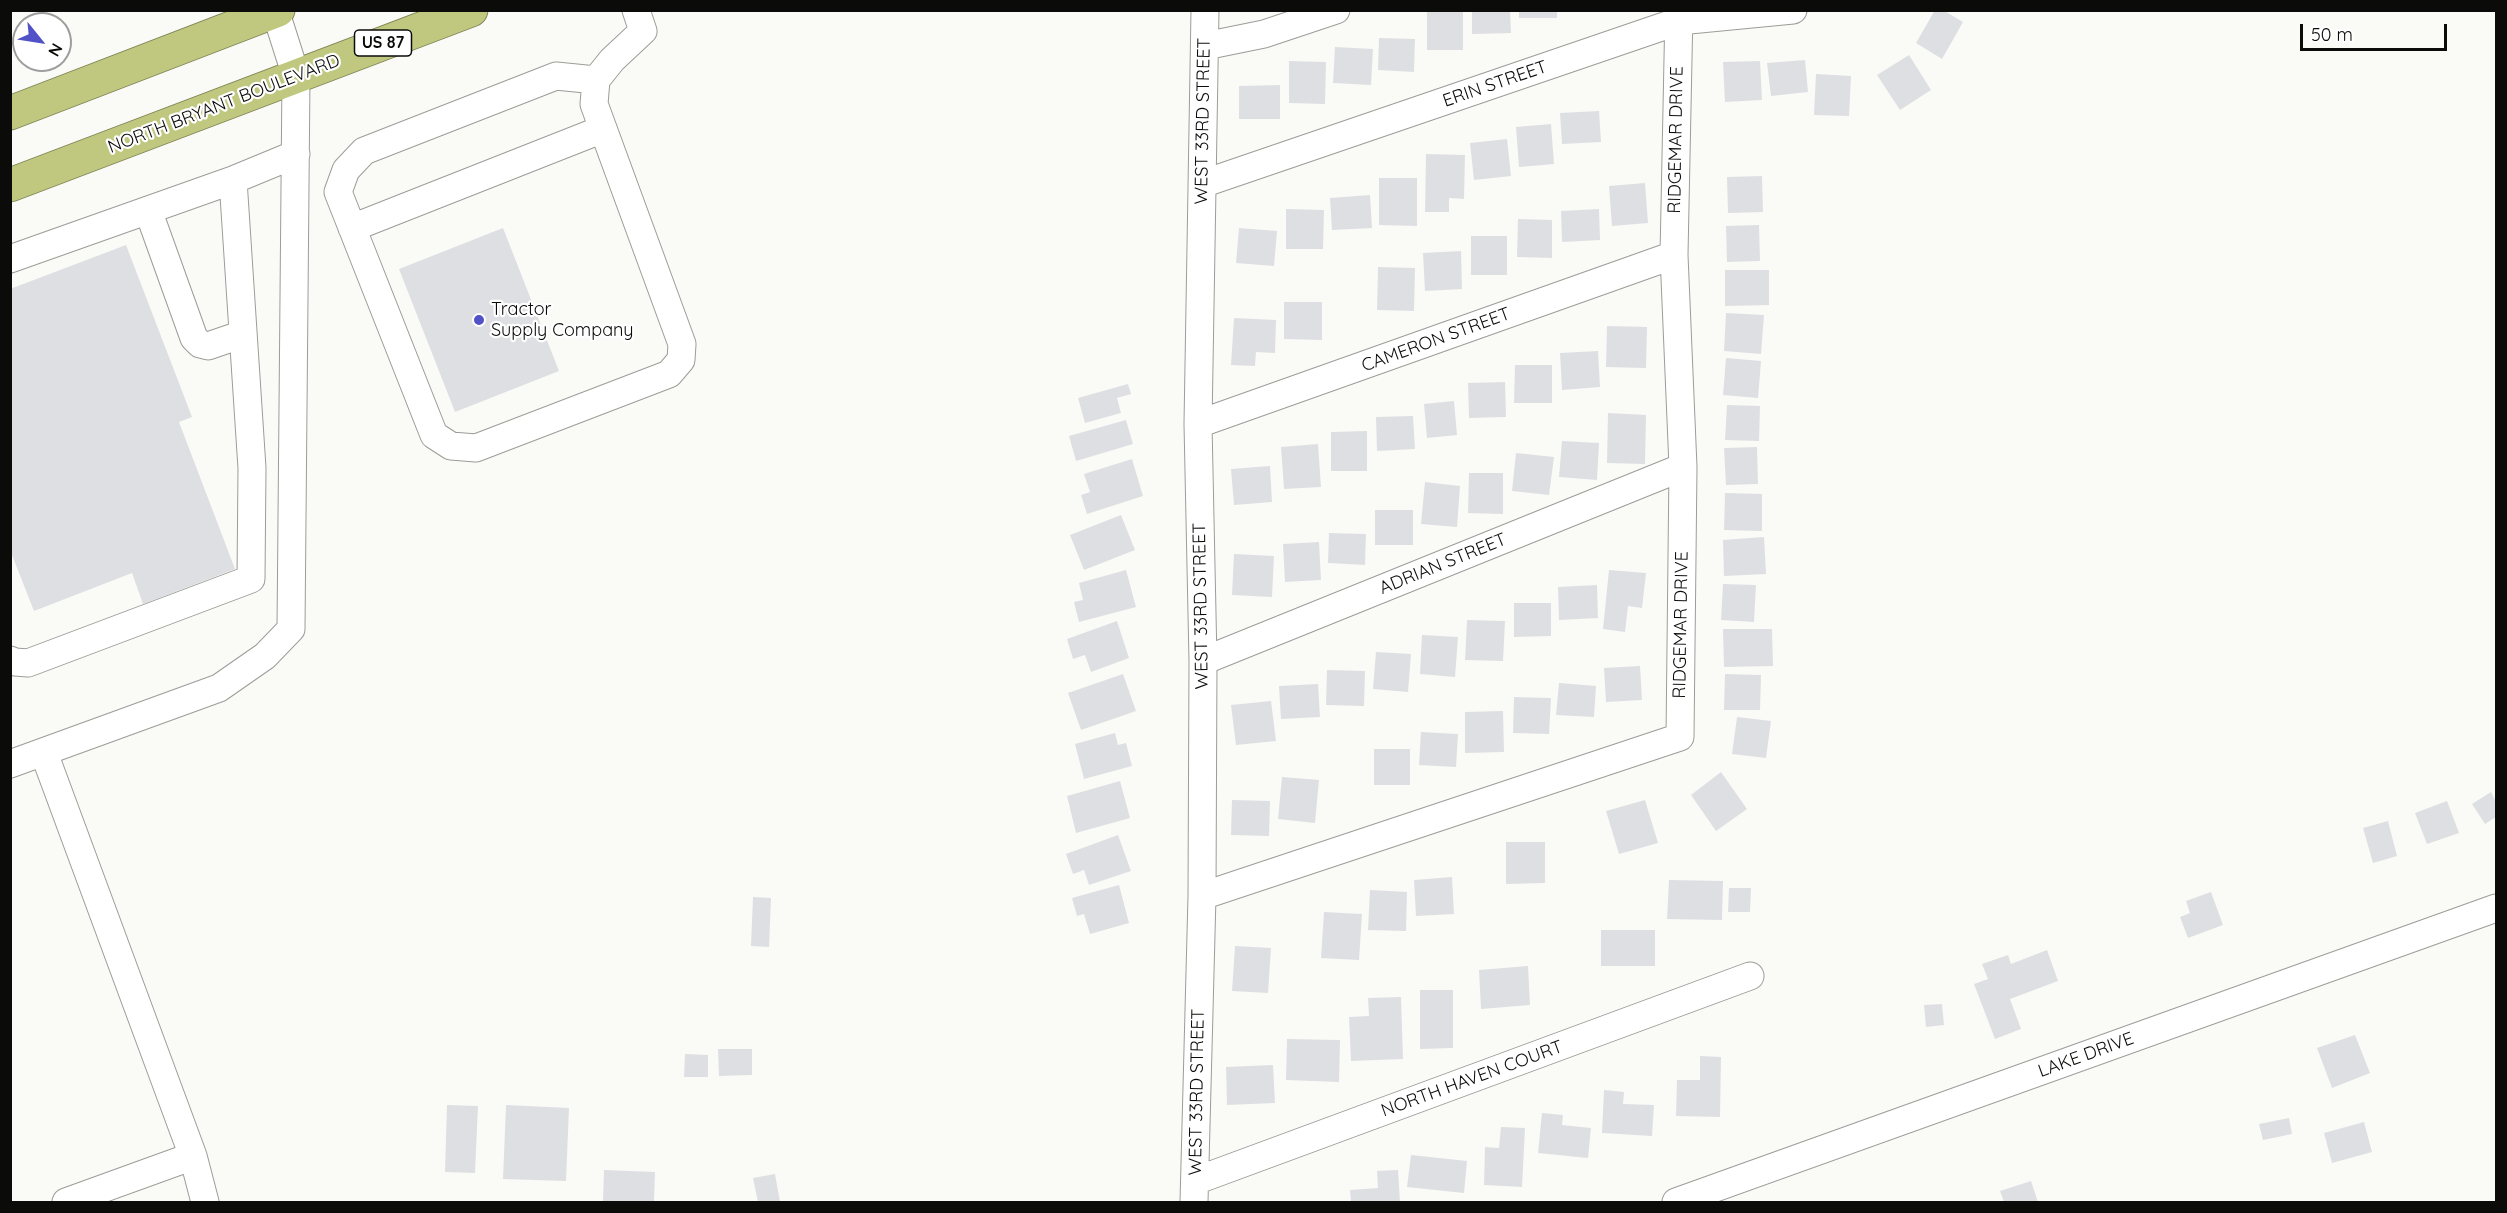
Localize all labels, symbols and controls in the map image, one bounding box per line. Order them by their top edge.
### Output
north arrow [12,12,72,72]
scale bar [2303,12,2450,50]
text: 50 m [2311,23,2353,46]
road number: US 87 [354,30,412,56]
street label: WEST 33RD STREET [1191,37,1215,205]
text: N [44,40,67,60]
street label: NORTH BRYANT BOULEVARD [105,50,343,158]
street label: ERIN STREET [1440,56,1550,112]
street label: RIDGEMAR DRIVE [1664,66,1688,214]
place label: Tractor Supply Company [491,299,634,342]
street label: CAMERON STREET [1359,303,1513,377]
marker: Tractor Supply Company [472,313,486,327]
street label: WEST 33RD STREET [1189,522,1213,690]
street label: ADRIAN STREET [1376,529,1510,599]
street label: RIDGEMAR DRIVE [1669,551,1693,699]
street label: WEST 33RD STREET [1185,1008,1209,1176]
street label: LAKE DRIVE [2035,1028,2137,1082]
street label: NORTH HAVEN COURT [1378,1036,1566,1122]

